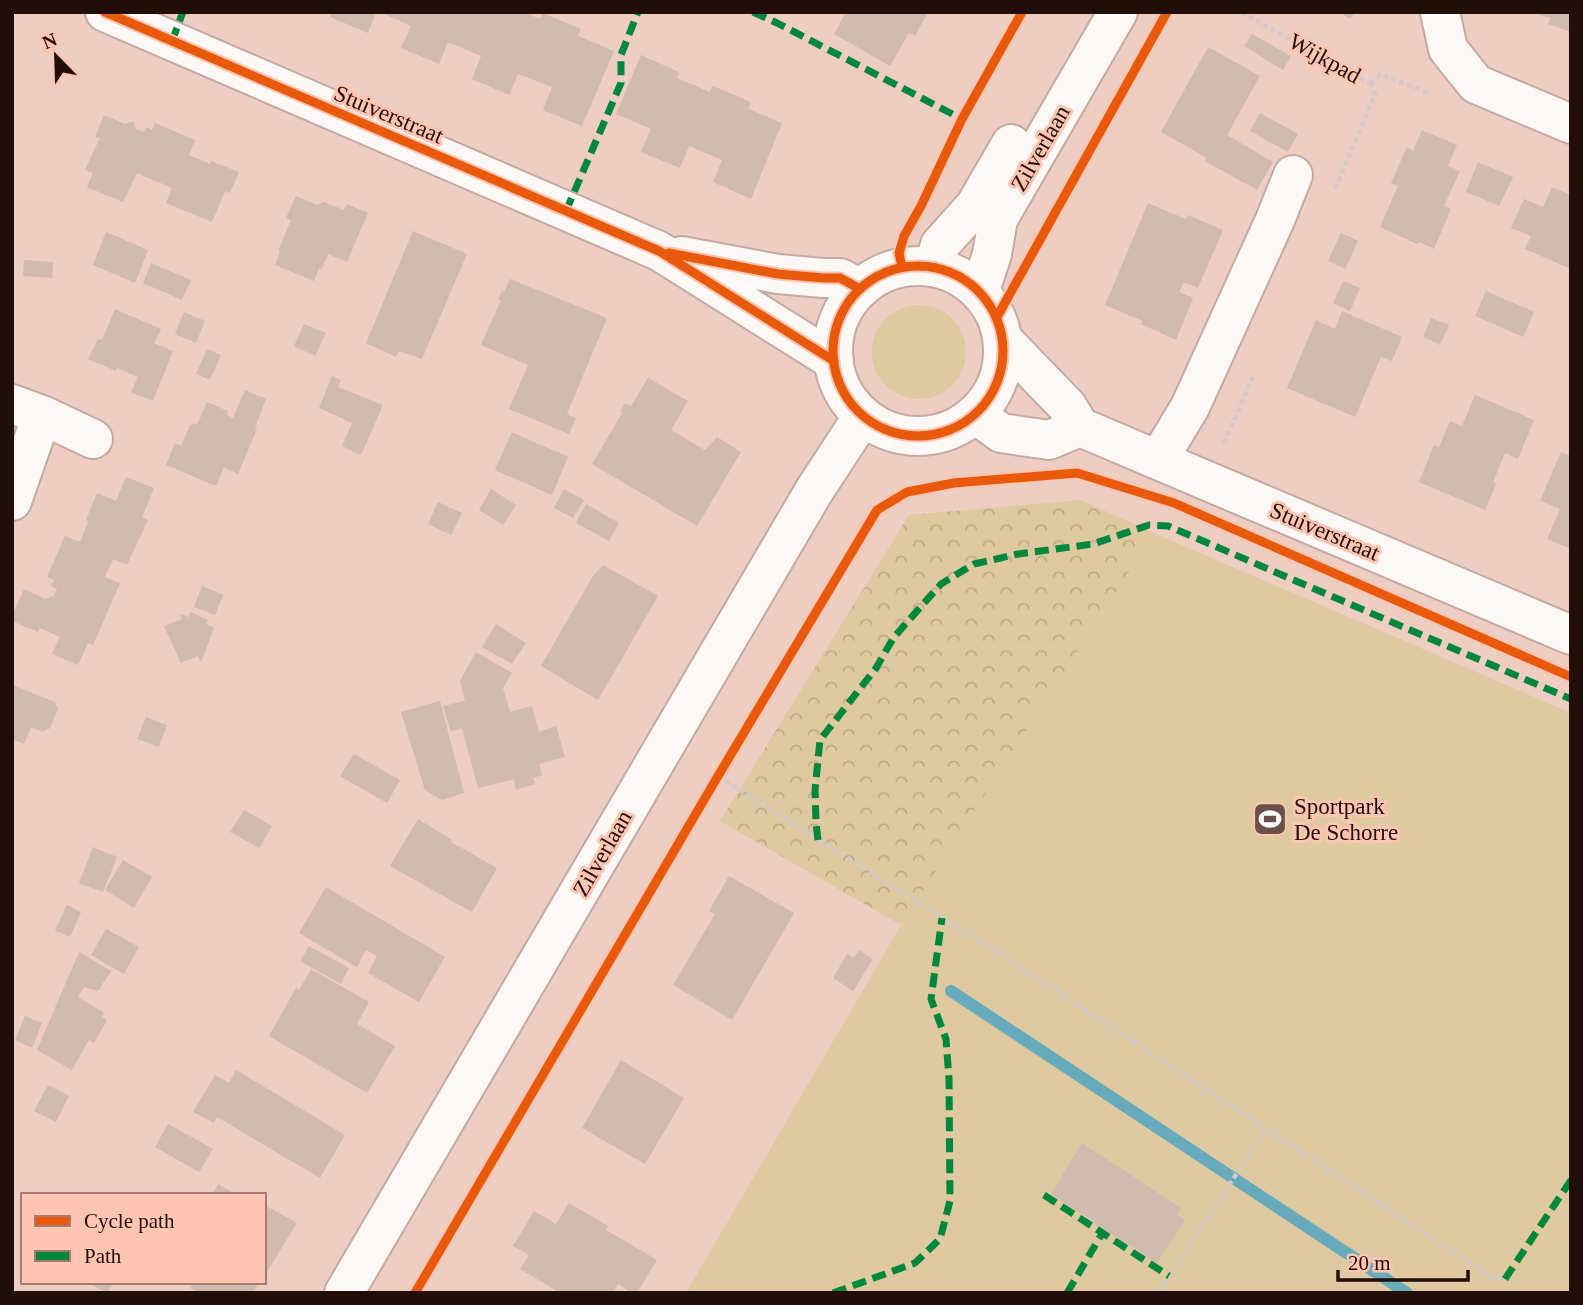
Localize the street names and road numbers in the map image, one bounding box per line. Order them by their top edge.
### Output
street label: Wijkpad [1284,29,1365,89]
street label: Stuiverstraat [330,80,448,149]
street label: Zilverlaan [1006,101,1075,195]
street label: Stuiverstraat [1266,497,1384,566]
street label: Zilverlaan [568,806,637,900]

